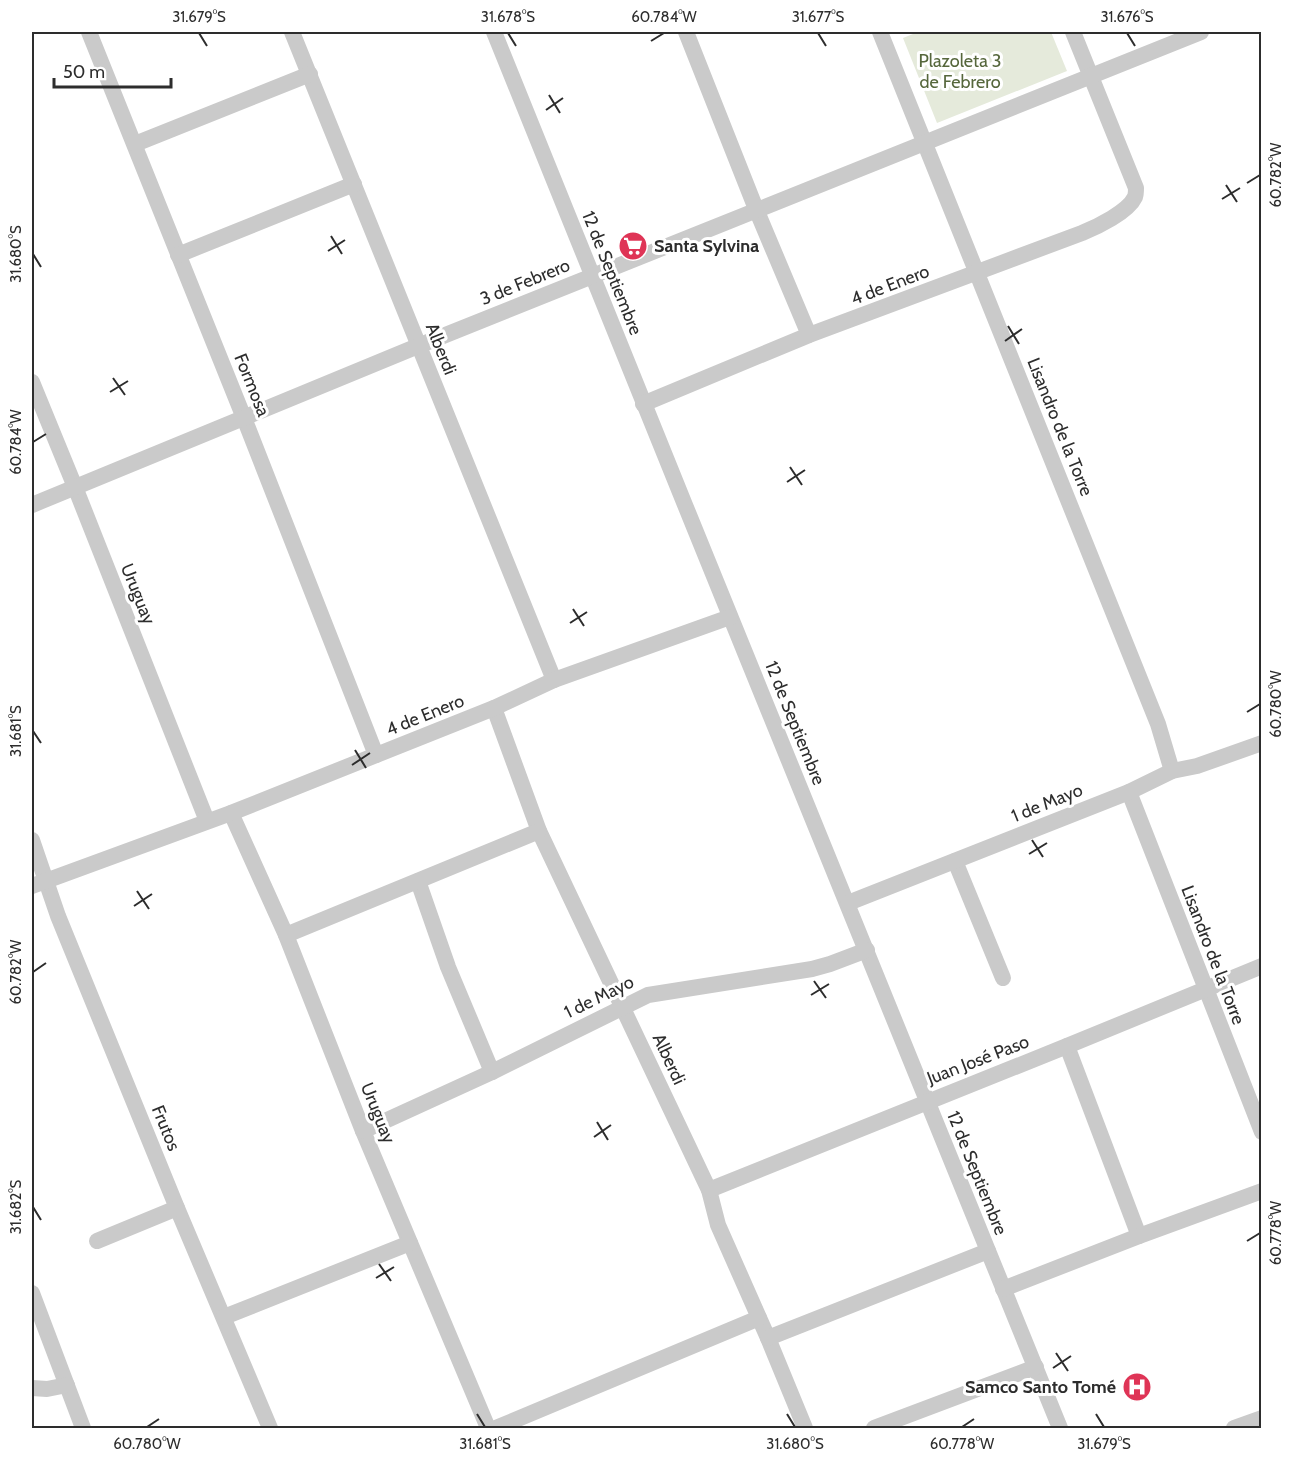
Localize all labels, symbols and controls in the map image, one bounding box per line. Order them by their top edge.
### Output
text: 31.679°S [172,8,226,26]
text: 31.678°S [481,8,535,26]
text: 60.784°W [631,8,698,26]
text: 31.677°S [792,8,845,26]
text: 31.676°S [1100,8,1154,26]
park label: Plazoleta 3 de Febrero [918,50,1002,93]
scale bar [54,51,171,89]
text: 50 m [63,61,105,83]
text: 60.782°W [1267,142,1285,207]
street label: 12 de Septiembre [577,208,647,338]
text: 31.680°S [7,225,25,283]
supermarket icon: Santa Sylvina [617,230,649,262]
place label: Santa Sylvina [654,235,759,257]
street label: 3 de Febrero [477,254,573,310]
street label: 4 de Enero [848,260,932,310]
street label: Alberdi [421,320,461,378]
street label: Formosa [229,350,275,420]
street label: Lisandro de la Torre [1022,355,1098,499]
text: 60.784°W [7,408,25,475]
street label: Uruguay [116,560,160,628]
street label: 12 de Septiembre [760,658,830,788]
text: 60.780°W [1267,669,1285,738]
street label: 4 de Enero [383,689,467,741]
text: 31.681°S [7,705,25,757]
street label: 1 de Mayo [1008,779,1086,827]
street label: Lisandro de la Torre [1176,882,1250,1028]
text: 60.782°W [7,939,25,1004]
street label: 1 de Mayo [561,971,638,1023]
street label: Alberdi [648,1030,690,1088]
street label: Juan José Paso [923,1030,1032,1090]
street label: Uruguay [356,1079,400,1147]
street label: Frutos [147,1102,185,1154]
street label: 12 de Septiembre [942,1108,1012,1238]
text: 31.682°S [7,1179,25,1234]
text: 60.778°W [1267,1200,1285,1265]
hospital icon: Samco Santo Tomé [1121,1371,1153,1403]
place label: Samco Santo Tomé [965,1376,1116,1398]
text: 60.780°W [113,1435,182,1453]
text: 31.681°S [459,1435,511,1453]
text: 31.680°S [766,1435,824,1453]
text: 60.778°W [930,1435,995,1453]
text: 31.679°S [1077,1435,1131,1453]

